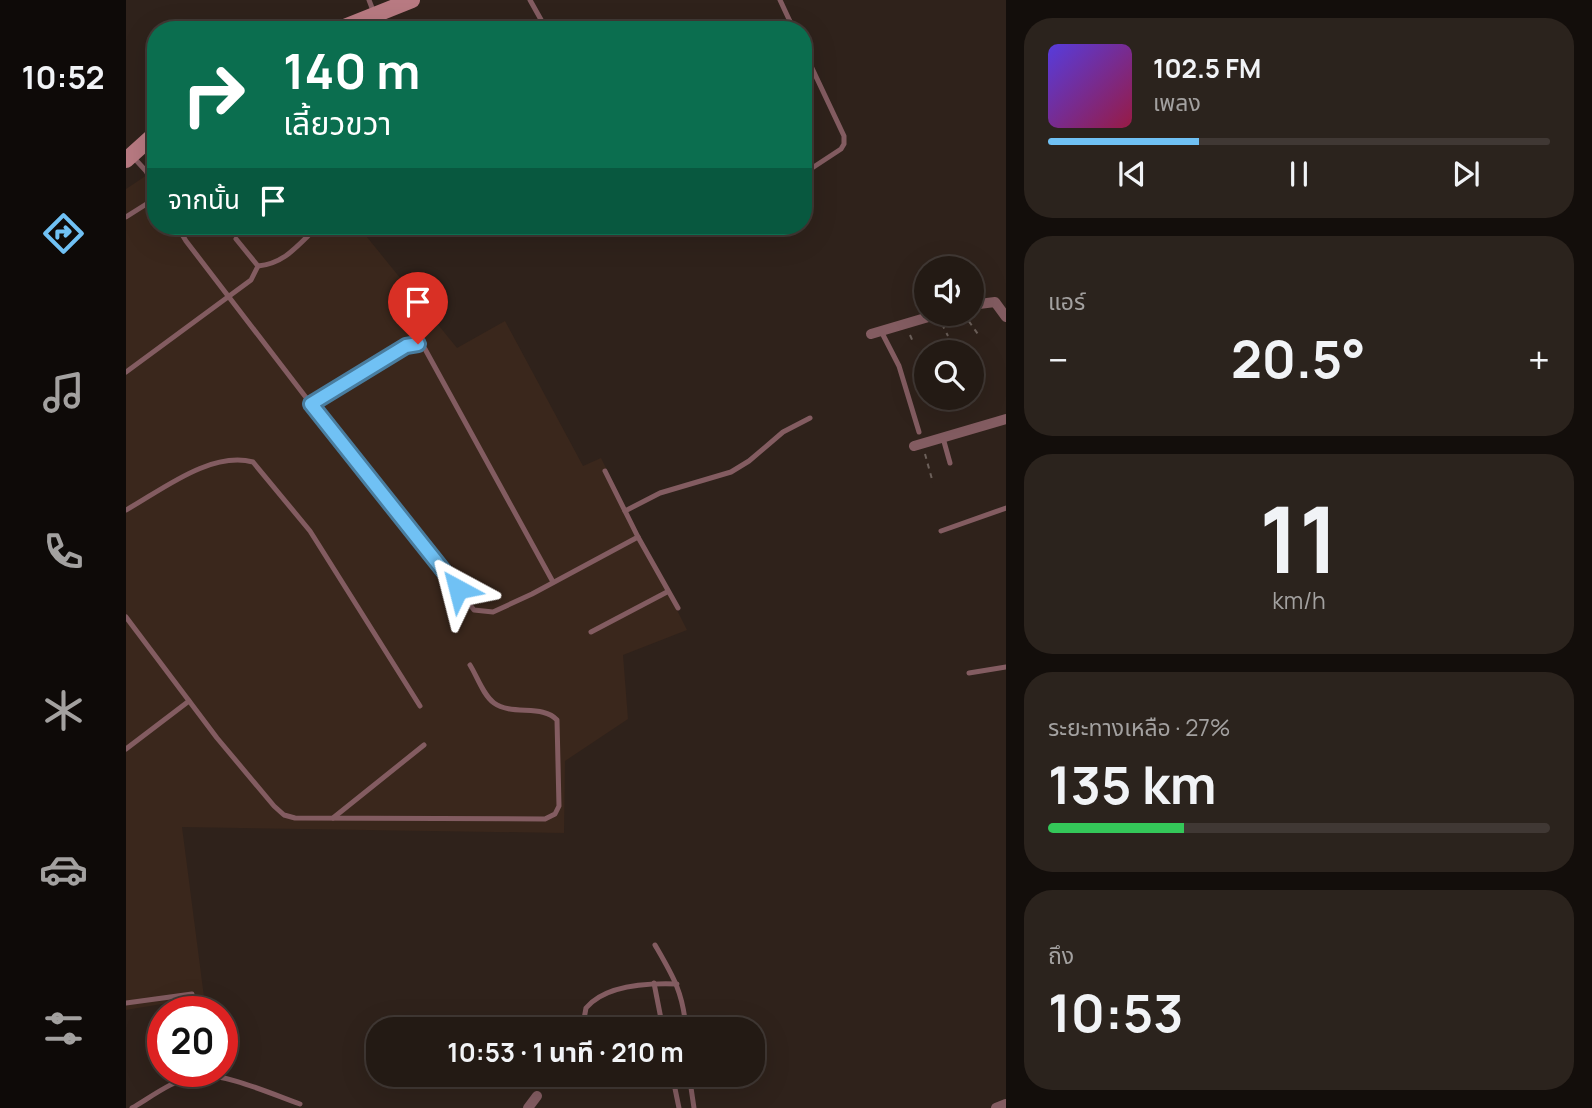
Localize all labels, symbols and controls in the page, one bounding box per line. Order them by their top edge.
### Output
text: 140 m [283,37,420,104]
icon: right [168,49,259,140]
text: 102.5 FM [1153,50,1261,86]
text: 10:52 [21,55,105,99]
text: เพลง [1153,86,1201,118]
text: เลี้ยวขวา [283,101,391,145]
icon: previous [1113,155,1151,193]
icon: pause [1280,155,1318,193]
icon: next [1447,155,1485,193]
text: จากนั้น [168,181,240,217]
icon: arrive [254,182,292,220]
icon: directions [39,209,88,258]
map controls [914,256,984,410]
button: sound [914,256,984,326]
pin [388,272,448,344]
icon: arrive [399,283,437,321]
text: แอร์ [1048,285,1085,317]
text: 20.5° [1231,323,1366,394]
text: − [1048,333,1069,385]
text: + [1528,333,1550,385]
button: search [914,340,984,410]
icon: music [39,368,88,417]
text: 11 [1259,476,1339,600]
icon: phone [39,527,88,576]
position arrow [421,552,495,626]
text: km/h [1272,584,1326,616]
icon: climate [39,686,88,735]
text: ระยะทางเหลือ · 27% [1048,711,1231,743]
text: 135 km [1048,749,1217,820]
icon: car [39,845,88,894]
text: ถึง [1048,939,1074,971]
text: 10:53 [1048,977,1184,1048]
speed limit sign: 20 [147,996,238,1087]
icon: filters [39,1004,88,1053]
text: 10:53 · 1 นาที · 210 m [447,1034,684,1070]

